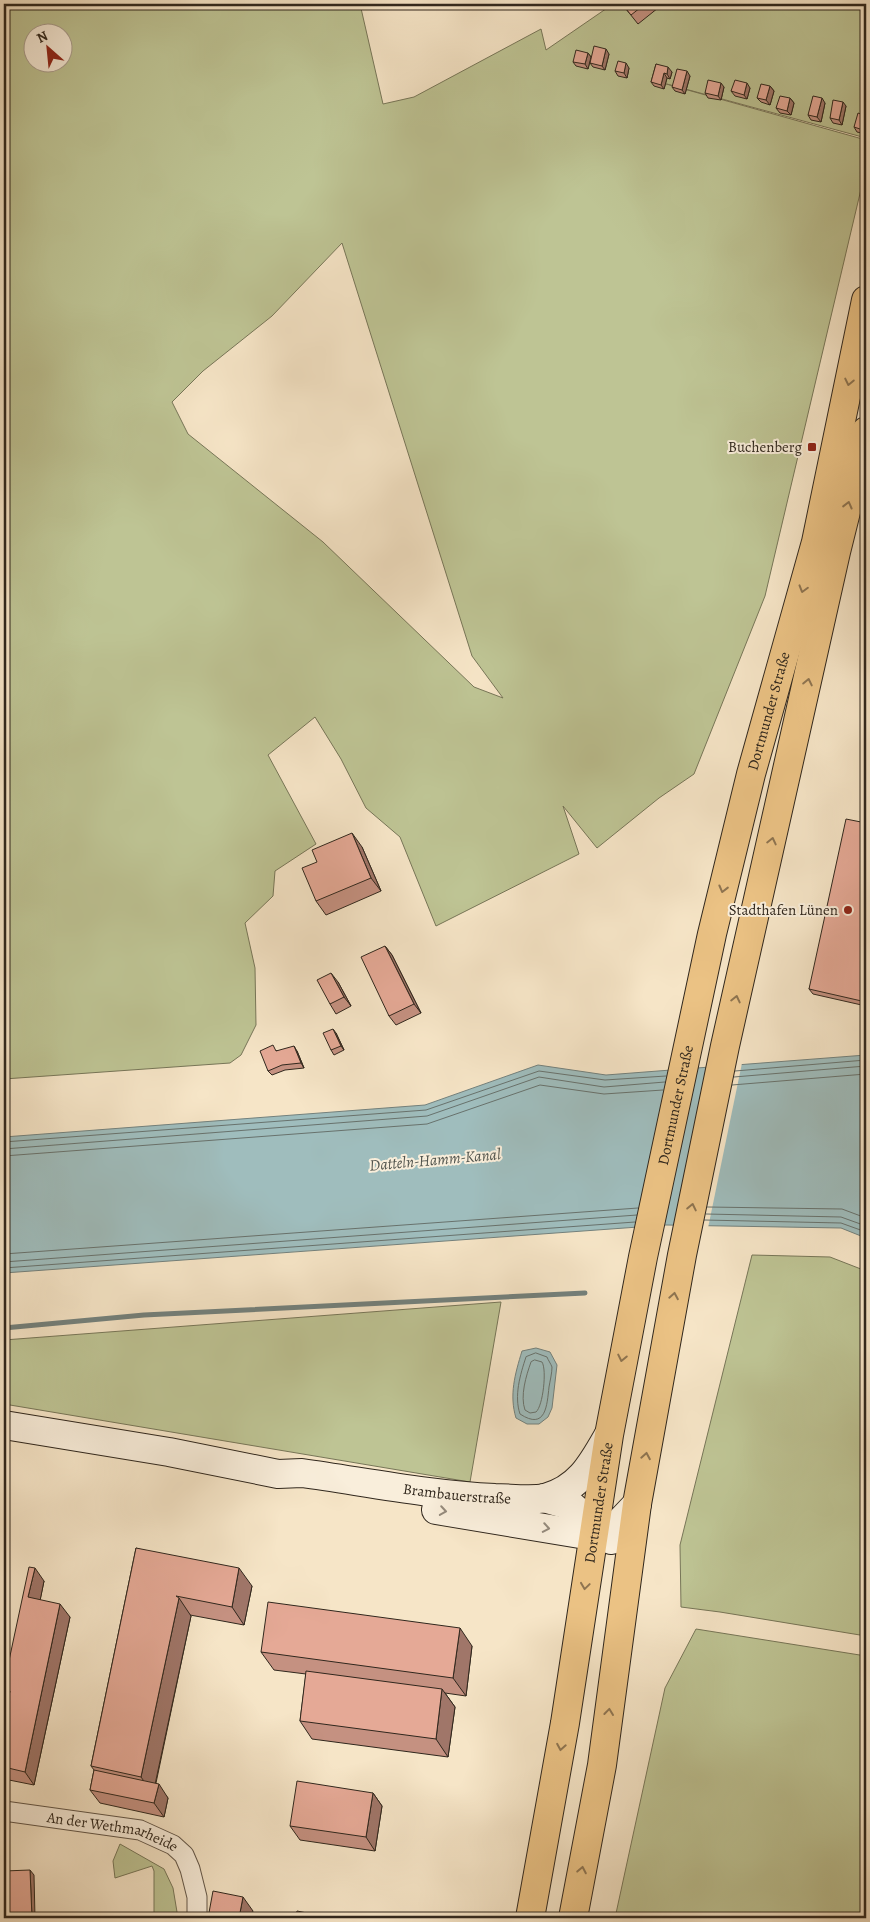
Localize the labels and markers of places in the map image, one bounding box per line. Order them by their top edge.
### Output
place label: Buchenberg [728,437,802,457]
marker: Buchenberg [806,441,818,453]
place label: Stadthafen Lünen [729,900,838,920]
marker: Stadthafen Lünen [842,904,854,916]

